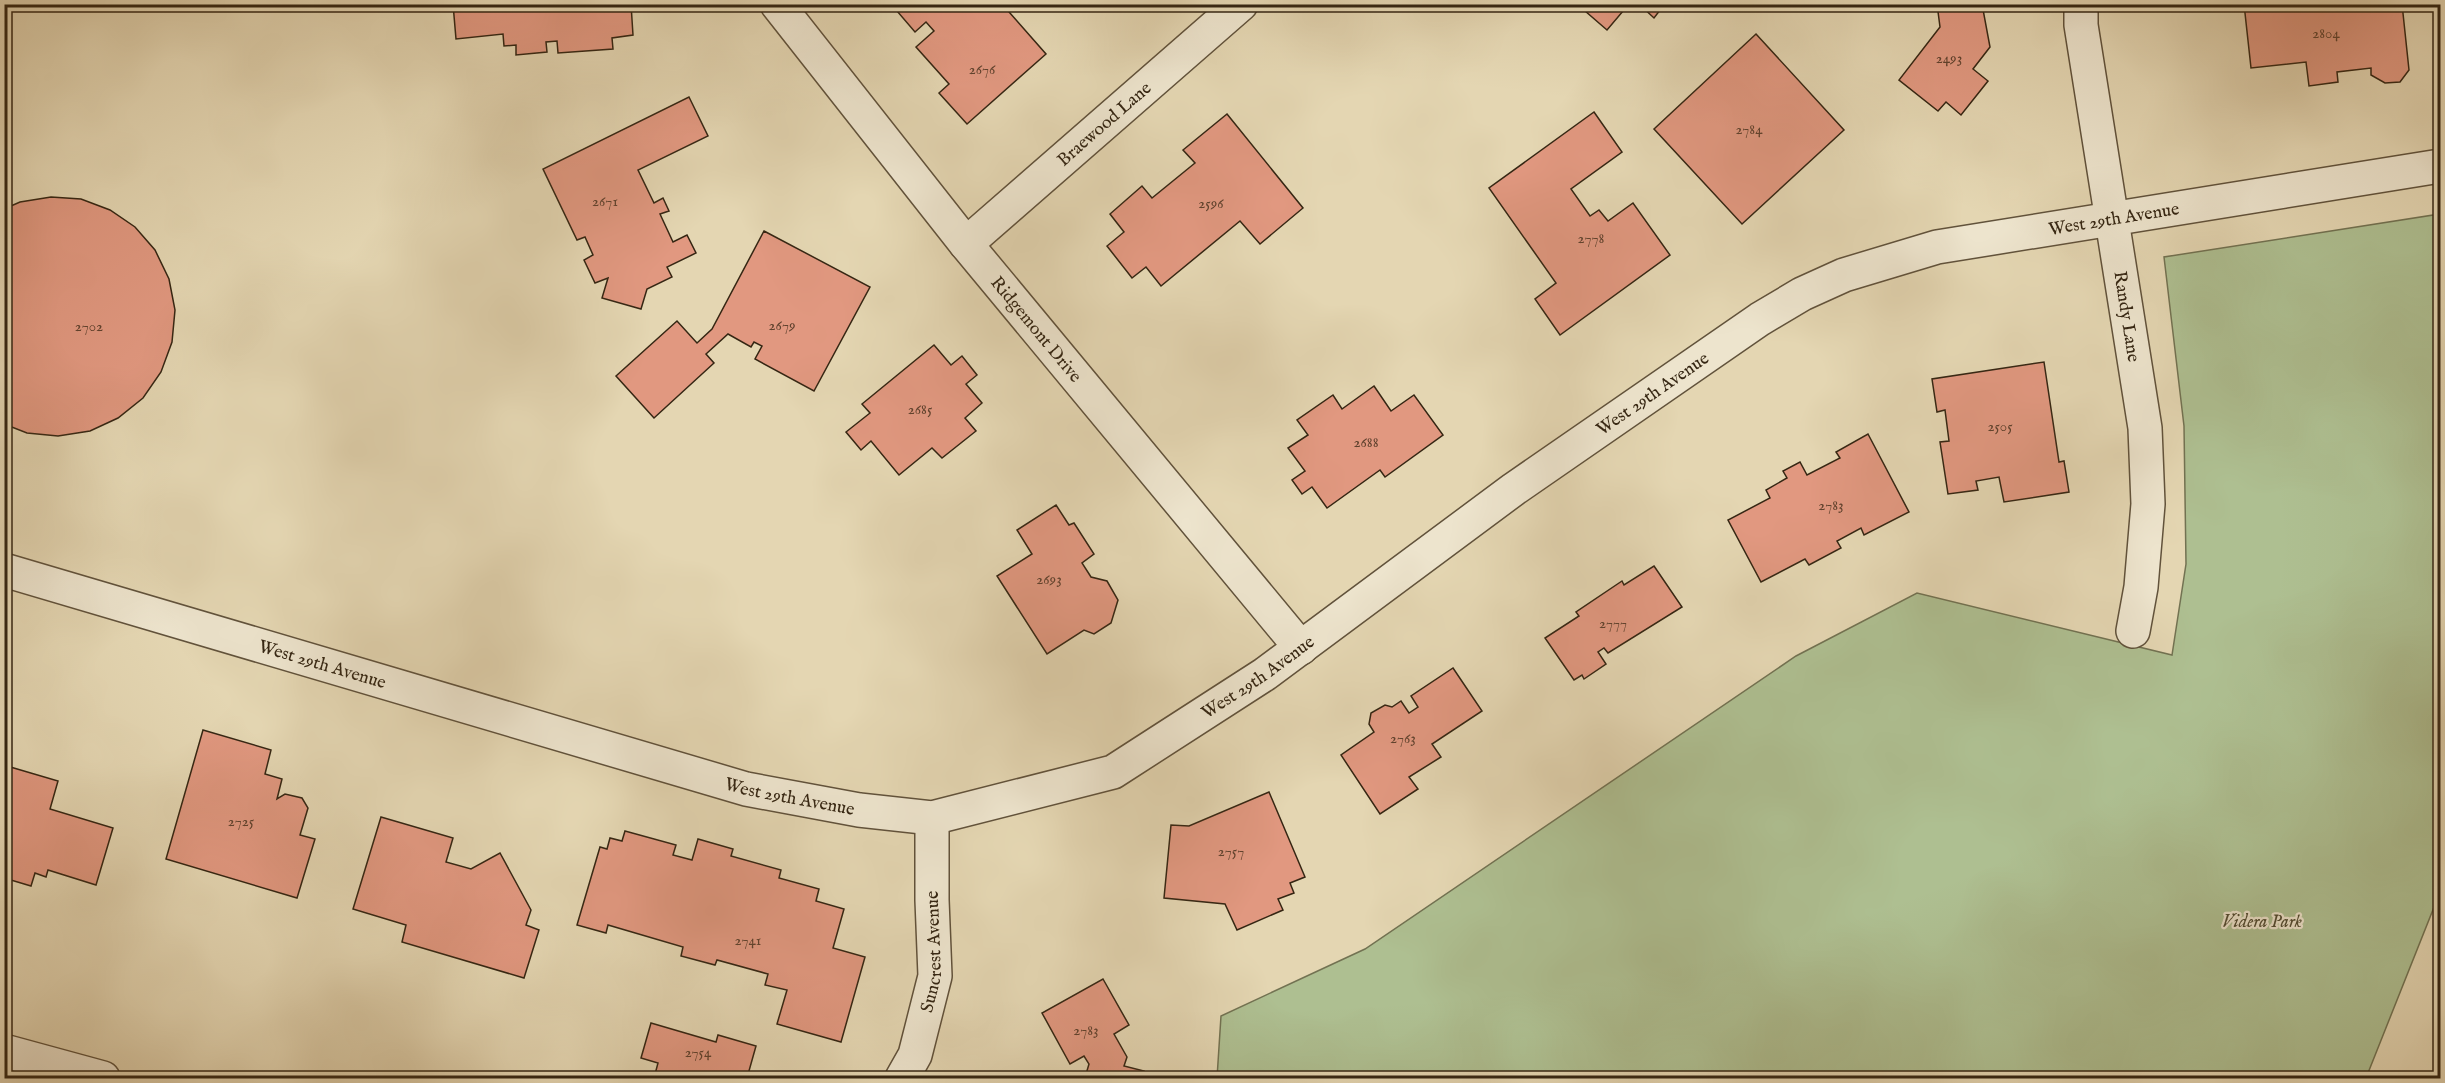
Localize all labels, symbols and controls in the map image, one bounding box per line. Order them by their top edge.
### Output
house number: 2804 [2312,24,2340,43]
house number: 2493 [1936,49,1962,68]
house number: 2676 [969,60,996,79]
street label: Braewood Lane [1053,77,1157,172]
house number: 2784 [1735,120,1763,139]
house number: 2671 [592,192,618,211]
house number: 2596 [1198,194,1224,213]
street label: West 29th Avenue [2047,198,2181,242]
house number: 2778 [1578,229,1605,248]
street label: Randy Lane [2107,269,2144,364]
street label: Ridgemont Drive [985,272,1086,388]
house number: 2679 [769,316,795,335]
house number: 2702 [75,317,103,336]
street label: West 29th Avenue [1592,348,1714,442]
house number: 2685 [908,400,933,419]
house number: 2505 [1987,417,2013,436]
house number: 2688 [1353,433,1379,452]
house number: 2783 [1818,496,1844,515]
house number: 2693 [1036,570,1062,589]
house number: 2777 [1599,614,1627,633]
street label: West 29th Avenue [1198,631,1320,725]
street label: West 29th Avenue [255,636,389,695]
house number: 2763 [1390,729,1416,748]
street label: West 29th Avenue [722,773,856,822]
house number: 2725 [228,812,255,831]
house number: 2757 [1218,842,1244,861]
street label: Suncrest Avenue [916,891,948,1015]
park label: Videra Park [2222,911,2302,934]
house number: 2741 [735,931,761,950]
house number: 2783 [1073,1021,1099,1040]
house number: 2754 [685,1043,712,1062]

